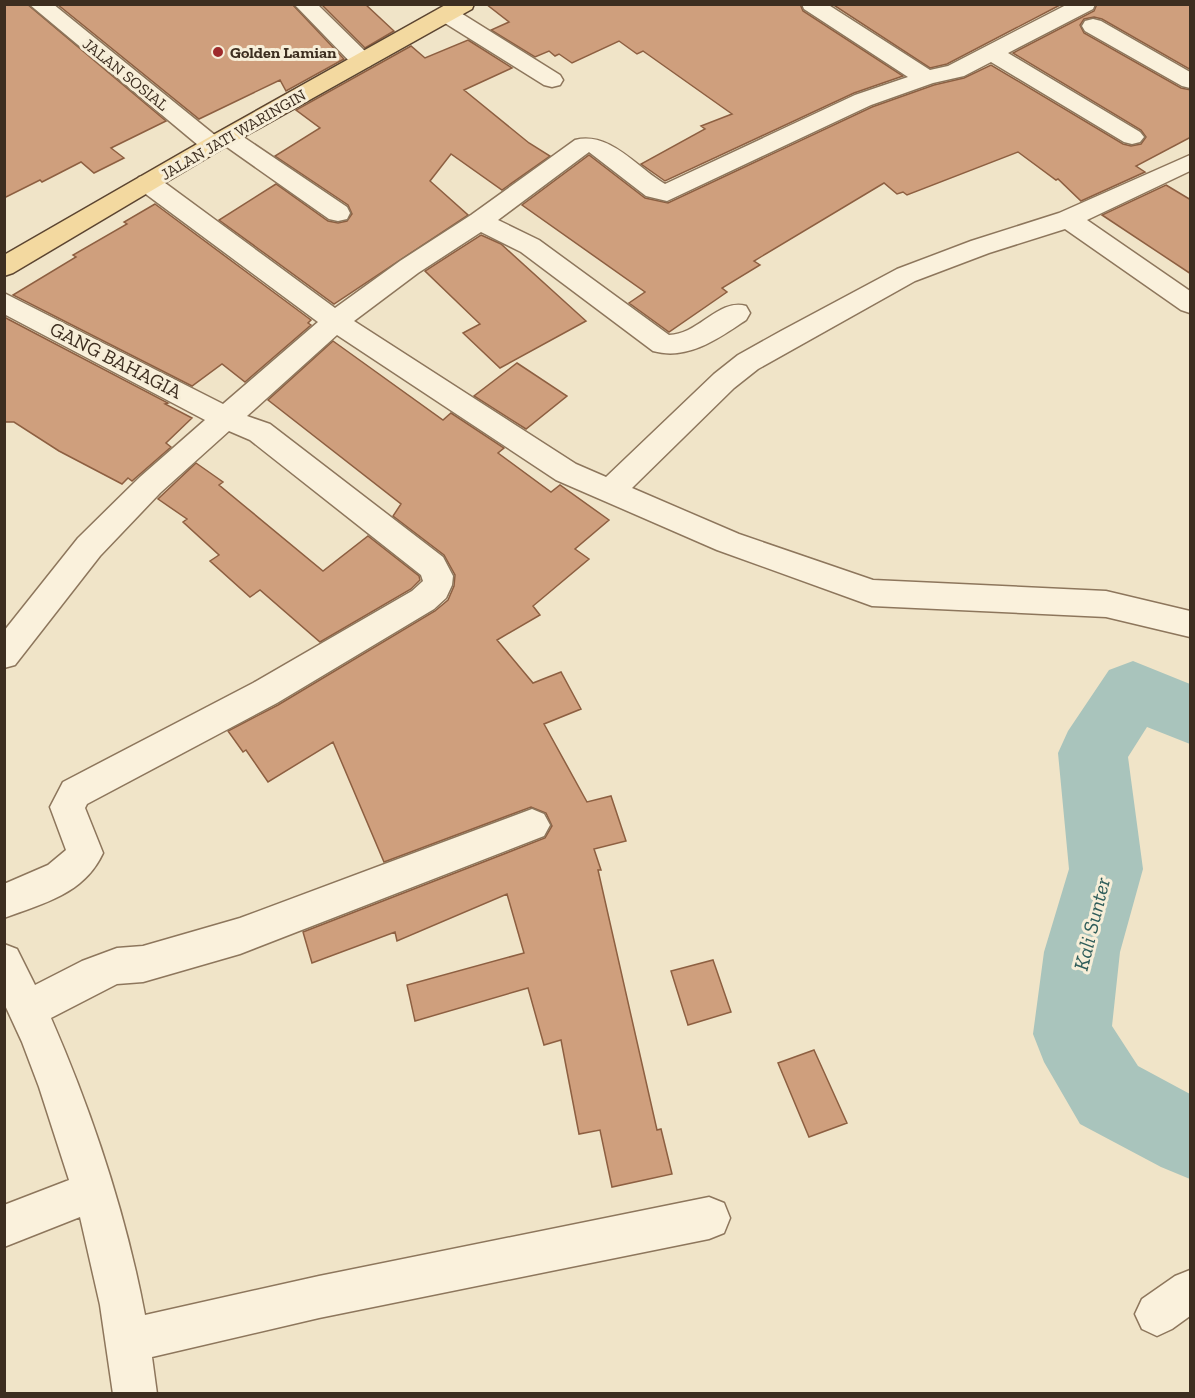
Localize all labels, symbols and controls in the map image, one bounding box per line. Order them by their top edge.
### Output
street label: JALAN SOSIAL [79,34,173,115]
place label: Golden Lamian [230,43,337,62]
marker: Golden Lamian [211,45,225,59]
street label: JALAN JATI WARINGIN [157,85,310,184]
street label: GANG BAHAGIA [46,316,187,404]
water label: Kali Sunter [1068,874,1115,973]

